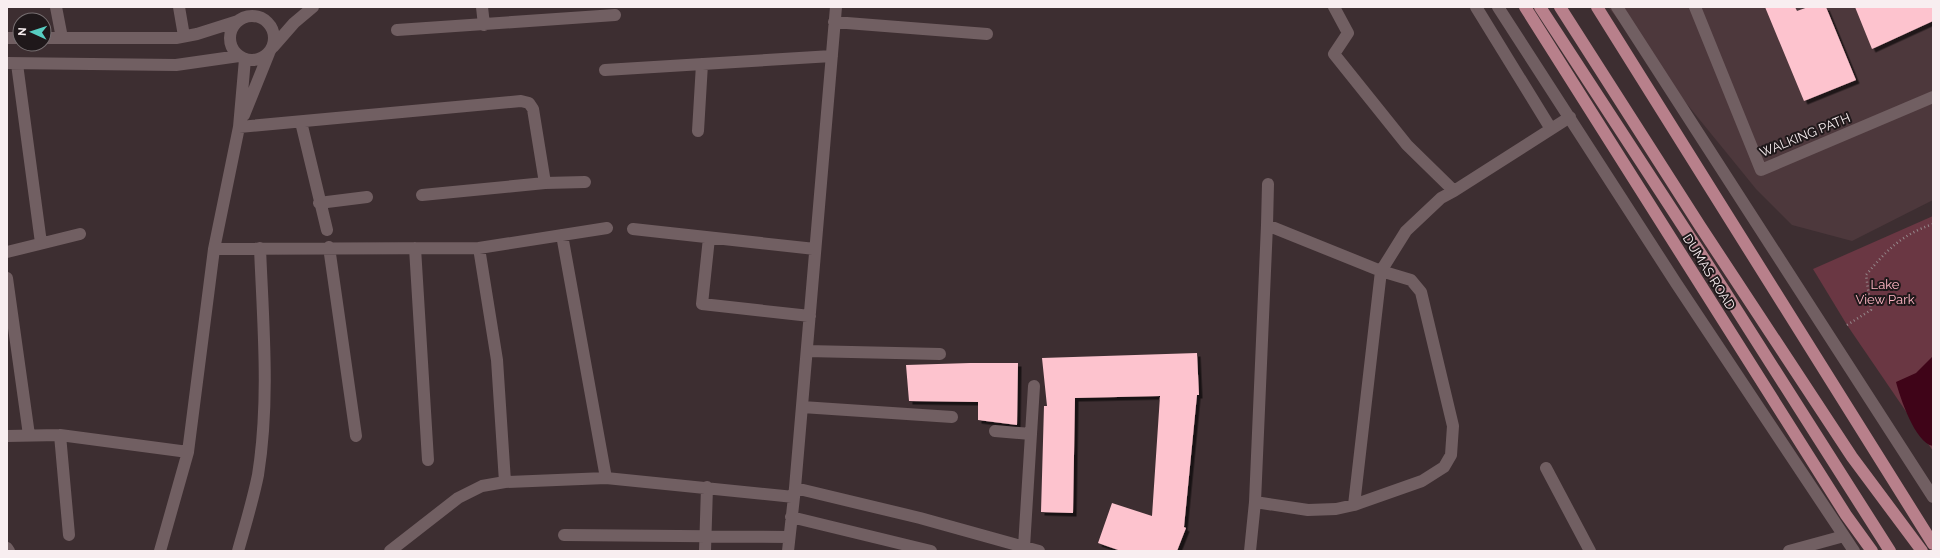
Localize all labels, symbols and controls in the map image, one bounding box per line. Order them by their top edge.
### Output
north arrow [12,12,52,52]
text: N [16,27,29,36]
street label: WALKING PATH [1758,110,1852,160]
street label: DUMAS ROAD [1680,231,1738,313]
park label: Lake View Park [1855,277,1915,307]

